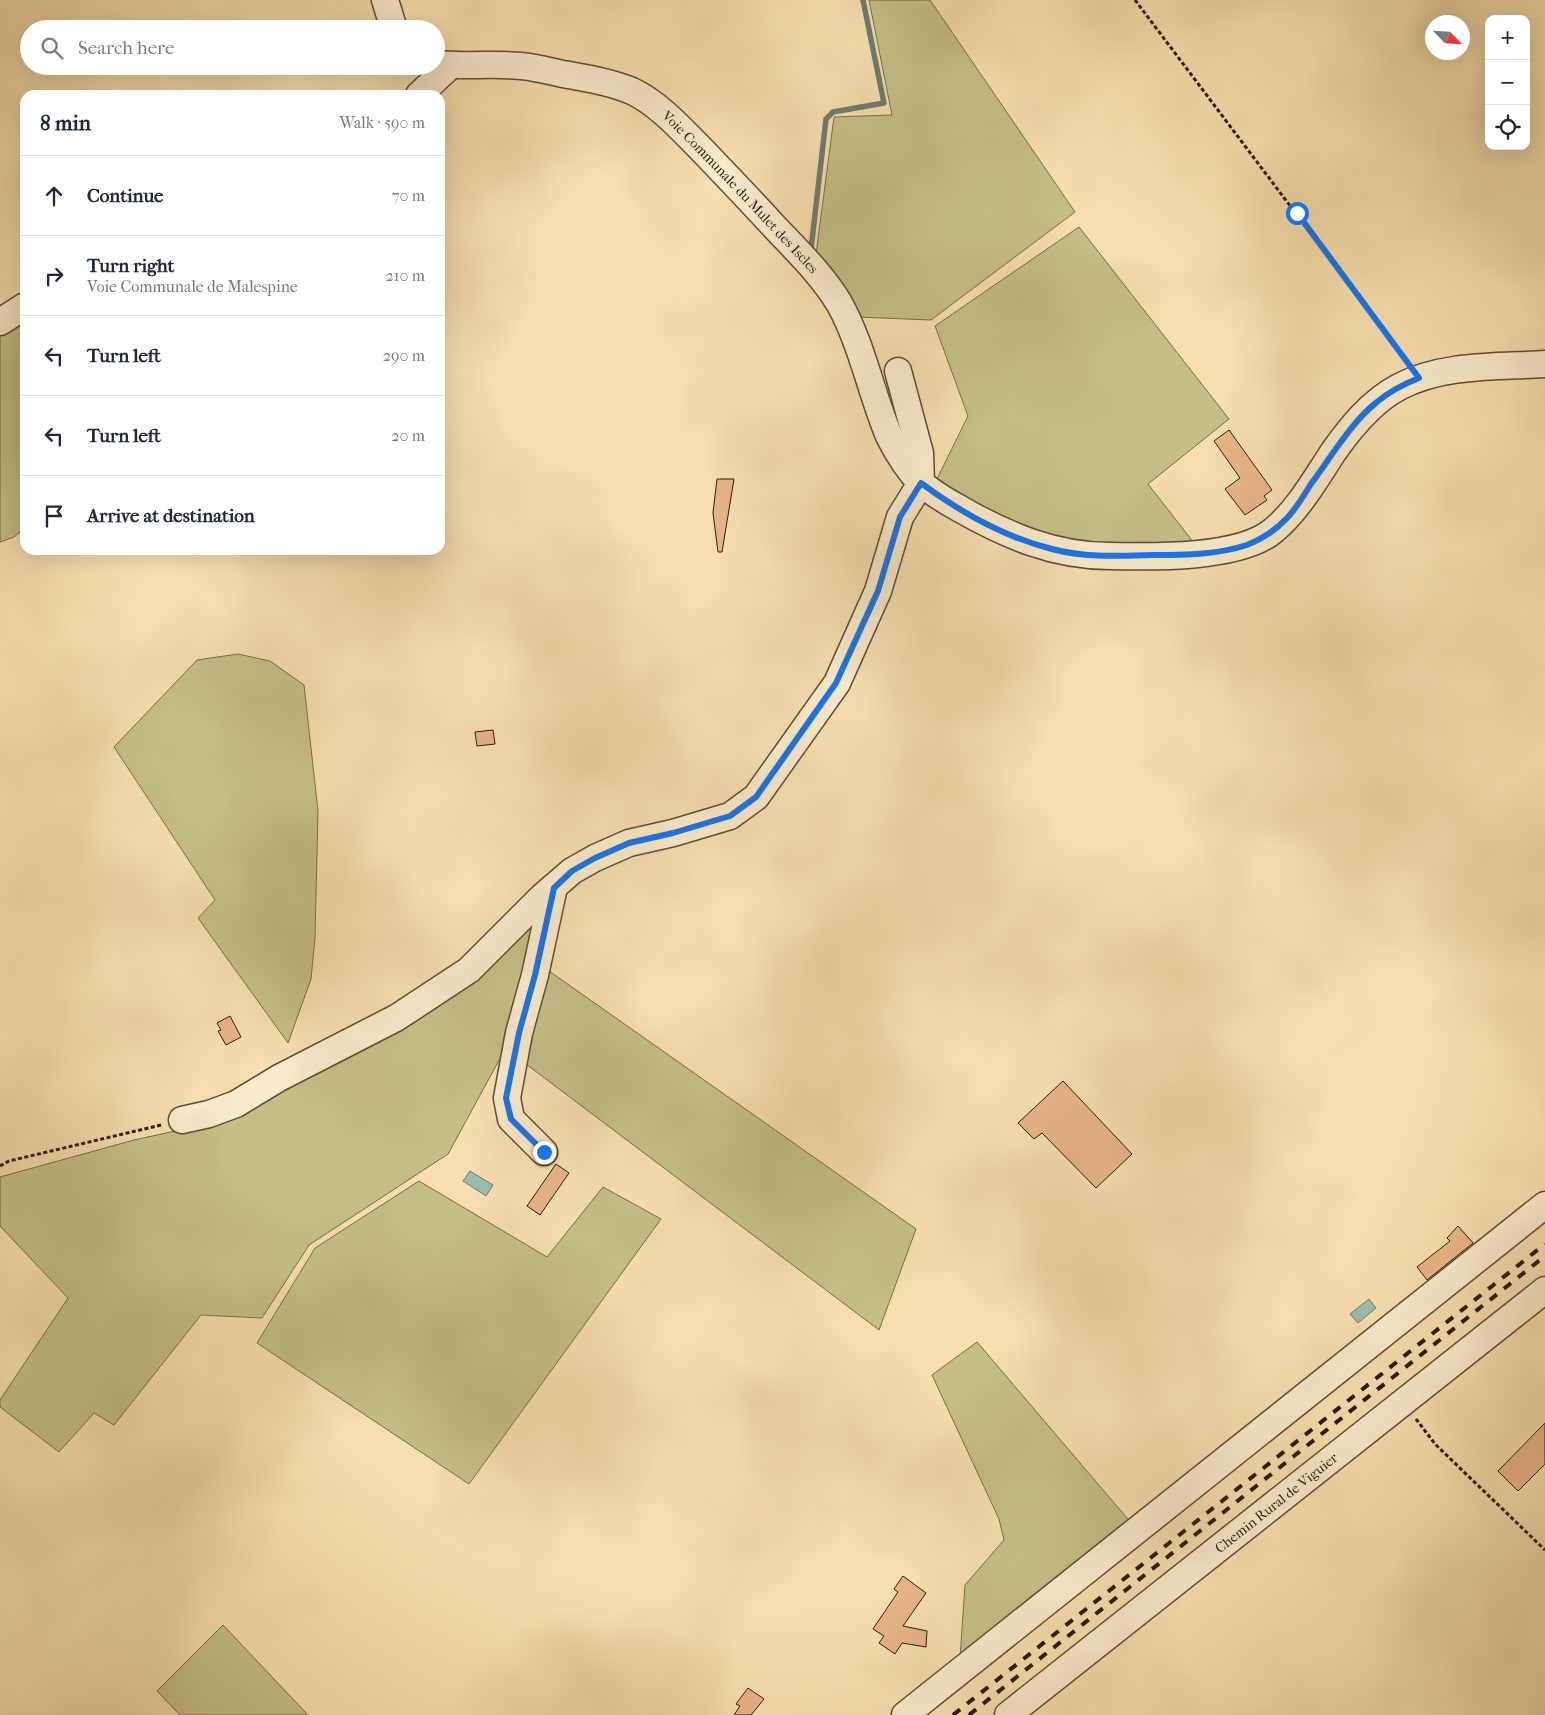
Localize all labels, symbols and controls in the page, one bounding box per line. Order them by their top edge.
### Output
north arrow [1425,15,1470,60]
map controls [1485,15,1530,150]
button: + [1485,15,1530,60]
search box [20,20,445,75]
icon: search [38,34,66,62]
text: Search here [78,37,174,59]
button: − [1485,60,1530,105]
button: locate [1485,105,1530,150]
street label: Voie Communale du Mulet des Iscles [658,106,822,277]
text: 8 min [40,111,91,135]
text: Walk · 590 m [339,113,425,132]
icon: ahead [40,182,68,210]
text: Continue [87,185,163,207]
text: 70 m [392,186,425,205]
route start [1286,202,1309,225]
text: Turn right [87,255,174,277]
icon: right [40,262,68,290]
text: 210 m [386,266,425,285]
text: Voie Communale de Malespine [87,277,298,296]
icon: left [40,342,68,370]
text: Turn left [87,345,161,367]
text: 290 m [383,346,425,365]
icon: left [40,422,68,450]
text: Turn left [87,425,161,447]
text: 20 m [391,426,425,445]
icon: arrive [40,502,68,530]
text: Arrive at destination [87,505,255,527]
route end [533,1141,556,1164]
street label: Chemin Rural de Viguier [1211,1449,1341,1556]

